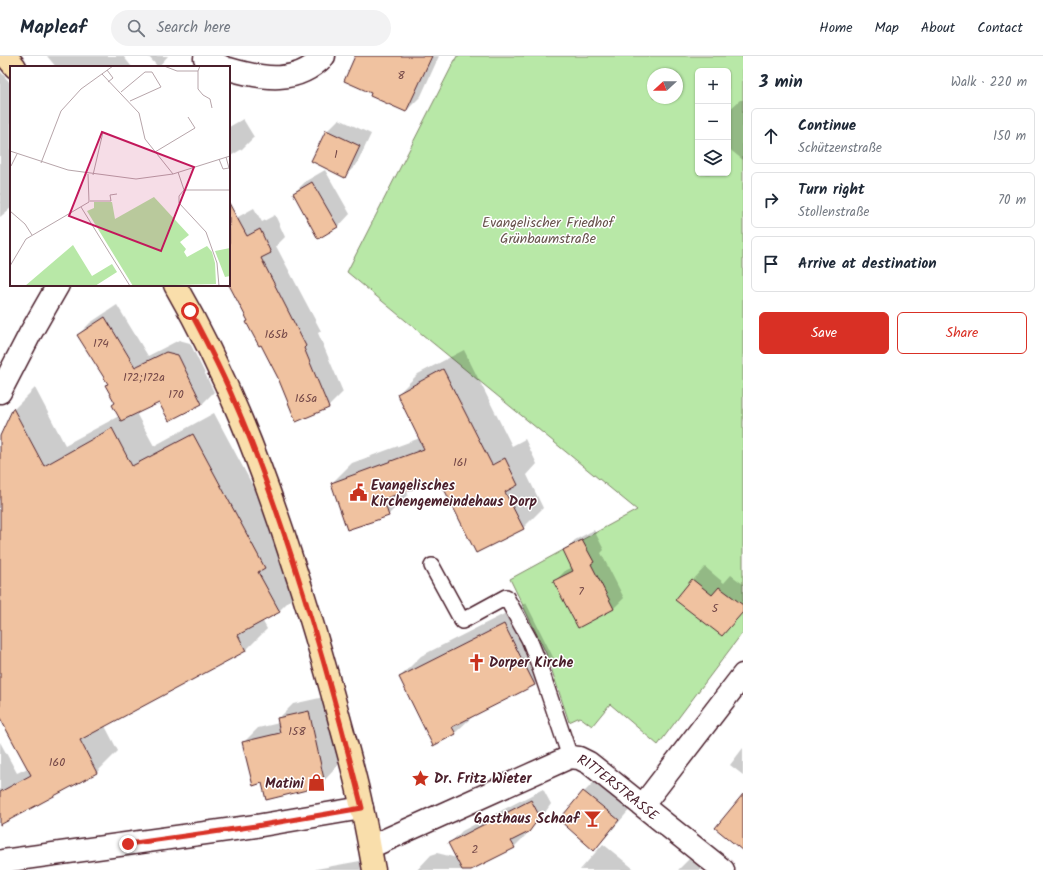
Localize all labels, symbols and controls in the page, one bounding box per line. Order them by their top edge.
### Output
search box [111,10,391,46]
text: Mapleaf [20,13,87,43]
text: Search here [157,16,231,40]
icon: search [125,17,147,39]
text: Home [819,17,853,39]
text: Map [875,17,899,39]
text: About [921,17,955,39]
text: Contact [977,17,1023,39]
inset map [10,66,230,286]
house number: 8 [397,66,405,85]
north arrow [647,68,683,104]
map controls [695,68,731,176]
button: + [695,68,731,104]
text: 3 min [759,69,803,96]
text: Walk · 220 m [951,72,1027,93]
button: − [695,104,731,140]
text: Continue [798,114,856,138]
icon: ahead [760,125,782,147]
text: 150 m [993,126,1026,147]
text: Schützenstraße [798,138,882,159]
button: layers [695,140,731,176]
house number: 1 [334,145,338,164]
text: Turn right [798,178,865,202]
icon: right [760,189,782,211]
text: 70 m [998,190,1026,211]
text: Stollenstraße [798,202,869,223]
park label: Evangelischer Friedhof Grünbaumstraße [482,212,616,250]
text: Arrive at destination [798,252,937,276]
icon: arrive [760,253,782,275]
route start [181,302,199,320]
button: Save [759,312,889,354]
button: Share [897,312,1027,354]
house number: 165b [264,325,288,344]
house number: 174 [93,334,109,353]
house number: 172;172a [123,368,165,387]
house number: 170 [168,385,184,404]
house number: 165a [295,389,318,408]
house number: 161 [453,453,467,472]
place label: Evangelisches Kirchengemeindehaus Dorp [371,475,538,513]
public building icon: Evangelisches Kirchengemeindehaus Dorp [348,483,368,503]
house number: 7 [578,582,584,601]
house number: 5 [712,599,720,618]
church icon: Dorper Kirche [466,652,486,672]
place label: Dorper Kirche [489,652,573,674]
house number: 158 [288,722,306,741]
street label: RITTERSTRASSE [573,749,664,827]
house number: 160 [49,753,65,772]
place icon: Dr. Fritz Wieter [411,768,431,788]
place label: Dr. Fritz Wieter [434,768,532,790]
place label: Matini [265,773,304,795]
shop icon: Matini [307,773,327,793]
place label: Gasthaus Schaaf [474,808,581,830]
bar icon: Gasthaus Schaaf [582,808,602,828]
route end [119,835,137,853]
house number: 2 [472,840,479,859]

